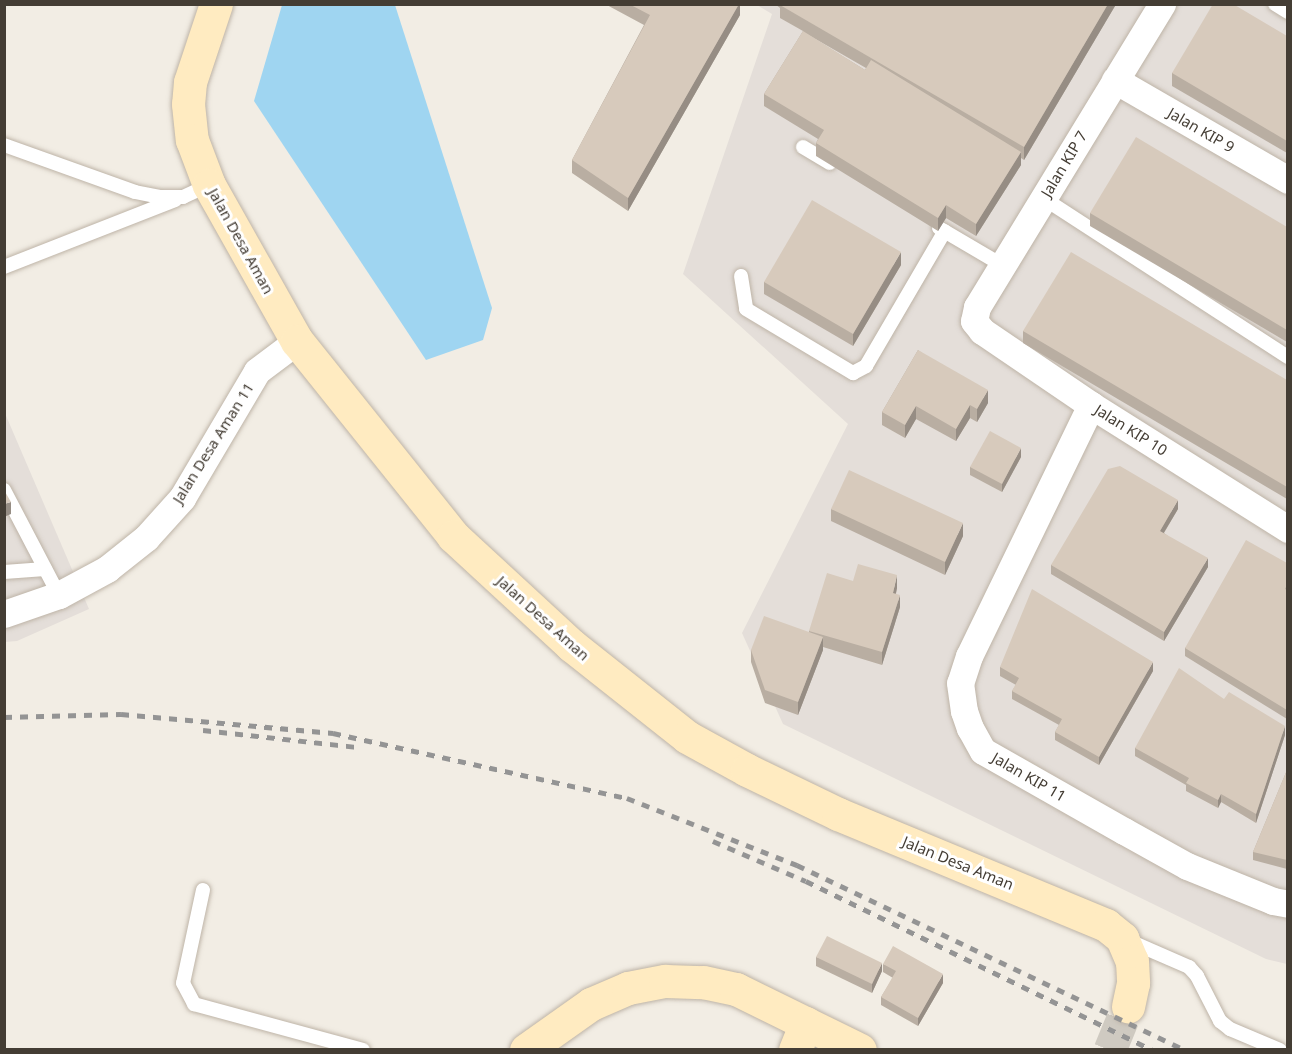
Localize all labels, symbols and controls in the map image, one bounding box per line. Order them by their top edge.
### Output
street label: Jalan KIP 9 [1165,104,1237,156]
street label: Jalan KIP 7 [1037,128,1091,200]
street label: Jalan Desa Aman [204,185,278,297]
street label: Jalan Desa Aman 11 [168,379,258,507]
street label: Jalan KIP 10 [1091,401,1171,459]
street label: Jalan Desa Aman [493,572,593,664]
street label: Jalan KIP 11 [989,749,1069,805]
street label: Jalan Desa Aman [900,833,1016,893]

